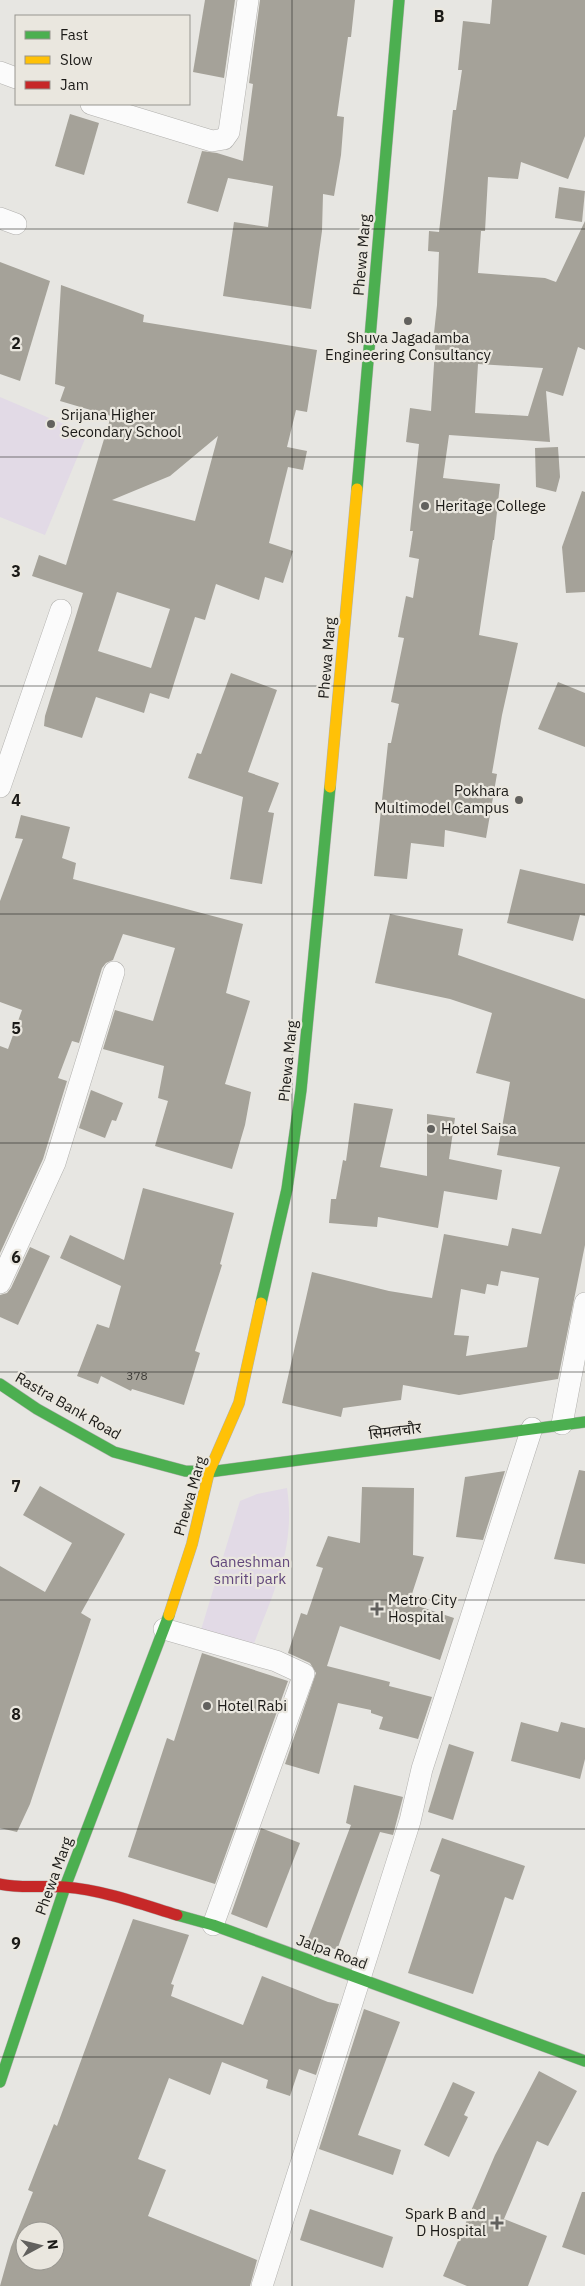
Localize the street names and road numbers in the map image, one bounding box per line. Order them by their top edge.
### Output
street label: Phewa Marg [348,213,375,297]
street label: Phewa Marg [313,616,340,700]
street label: Phewa Marg [274,1019,301,1103]
street label: Rastra Bank Road [12,1368,125,1444]
street label: सिमलचौर [368,1418,423,1443]
street label: Phewa Marg [169,1454,210,1538]
street label: Phewa Marg [31,1834,77,1918]
street label: Jalpa Road [294,1930,370,1973]

